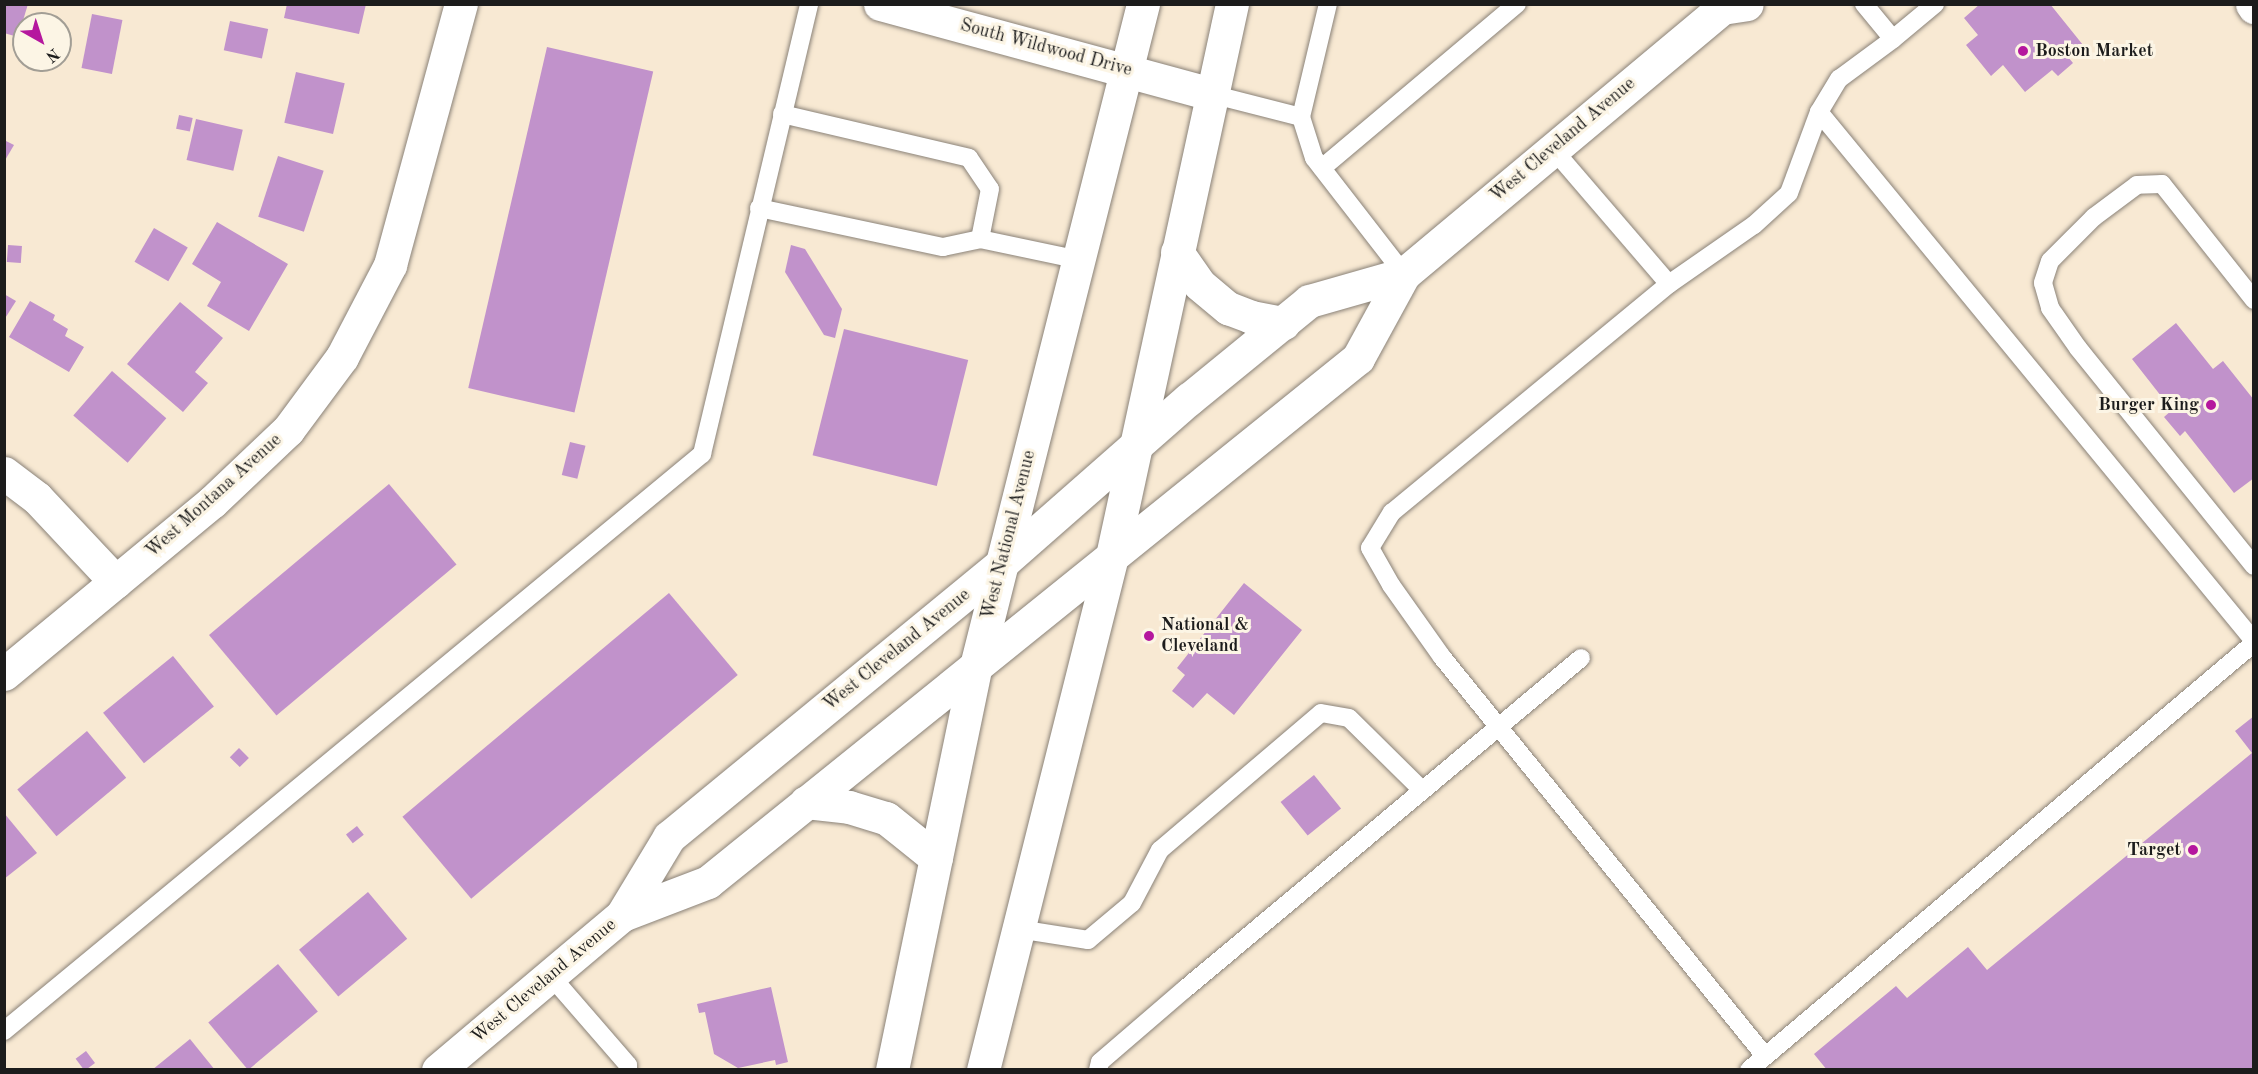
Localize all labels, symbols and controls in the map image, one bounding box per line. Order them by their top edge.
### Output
north arrow [12,12,72,72]
street label: South Wildwood Drive [958,15,1134,81]
place label: Boston Market [2035,40,2153,62]
text: N [42,44,62,64]
marker: Boston Market [2016,44,2030,58]
street label: West Cleveland Avenue [1486,73,1640,207]
place label: Burger King [2098,394,2199,416]
marker: Burger King [2204,398,2218,412]
street label: West Montana Avenue [142,430,286,562]
street label: West National Avenue [978,448,1040,622]
street label: West Cleveland Avenue [819,584,975,716]
place label: National & Cleveland [1161,615,1249,658]
marker: National & Cleveland [1142,629,1156,643]
place label: Target [2127,839,2181,861]
marker: Target [2186,843,2200,857]
street label: West Cleveland Avenue [467,914,621,1048]

